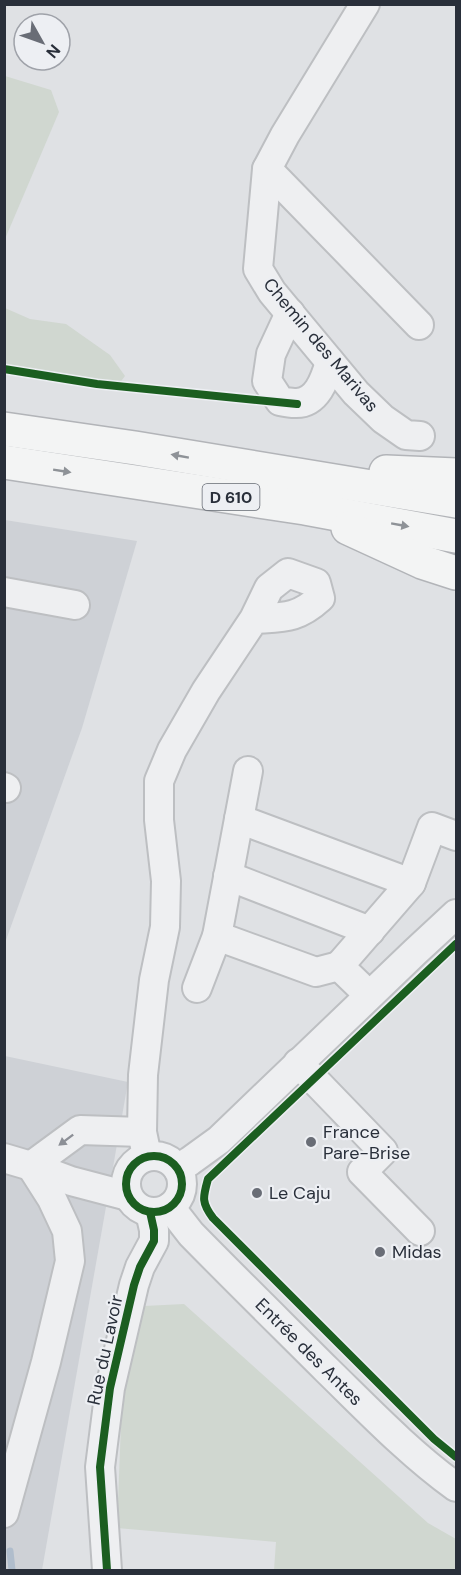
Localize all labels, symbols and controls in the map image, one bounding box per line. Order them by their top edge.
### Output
north arrow [12,12,72,72]
text: N [41,40,65,63]
street label: Chemin des Marivas [258,273,384,417]
one-way arrow [170,451,189,460]
one-way arrow [53,467,72,476]
road number: D 610 [202,484,260,510]
one-way arrow [391,521,410,530]
place label: France Pare-Brise [323,1120,410,1165]
one-way arrow [58,1134,74,1146]
marker: France Pare-Brise [304,1135,318,1149]
place label: Le Caju [269,1181,331,1205]
marker: Le Caju [250,1186,264,1200]
place label: Midas [392,1240,442,1264]
marker: Midas [373,1245,387,1259]
street label: Rue du Lavoir [82,1292,128,1407]
street label: Entrée des Antes [250,1293,368,1411]

